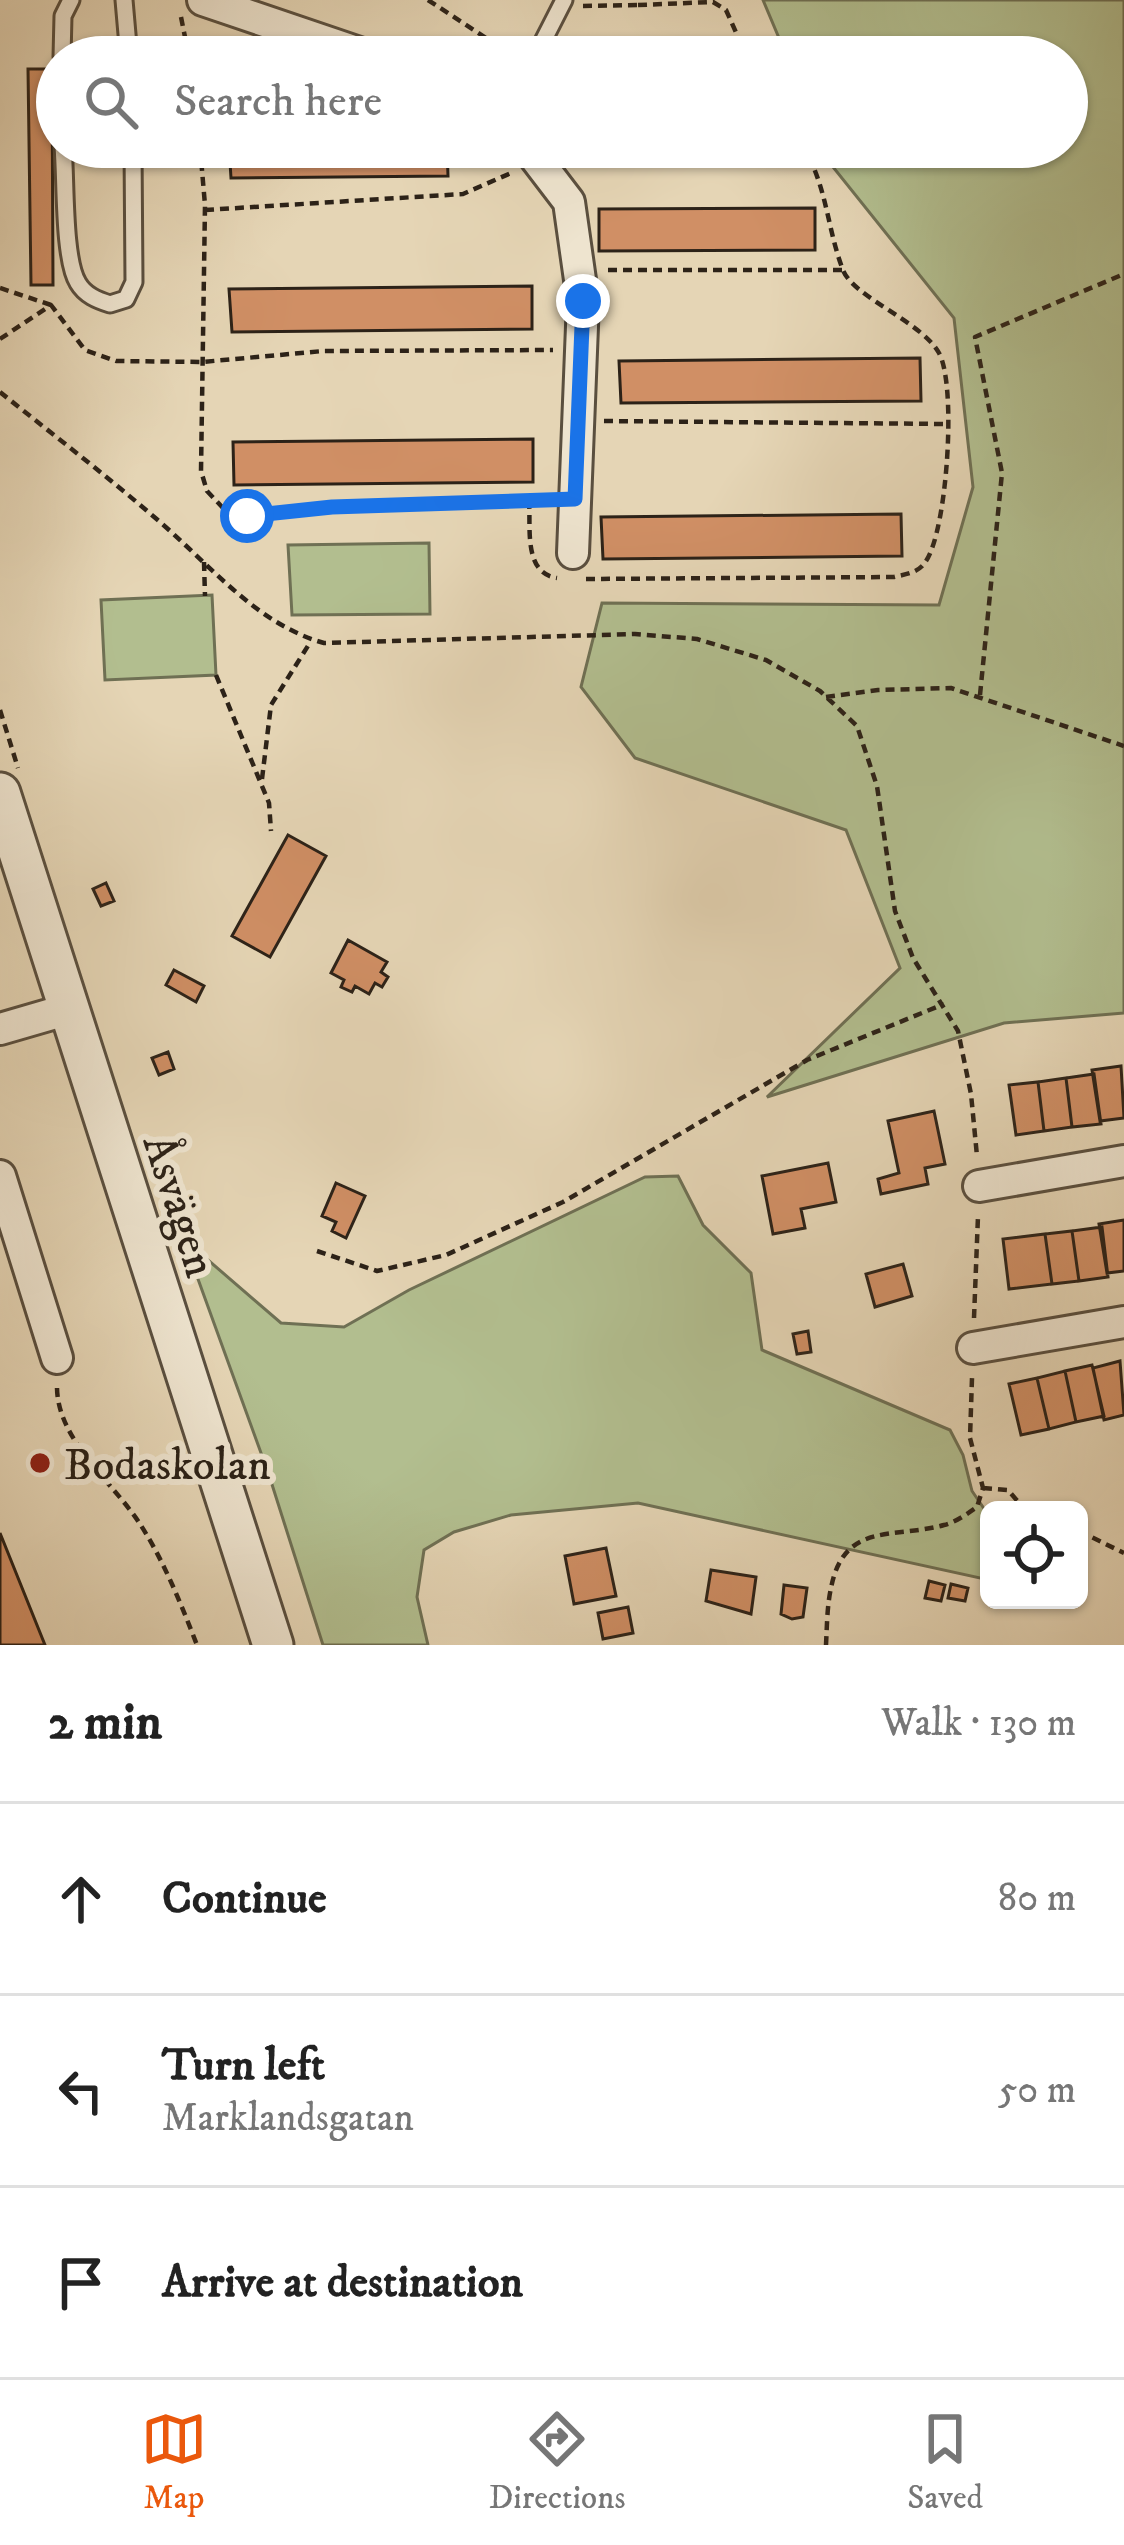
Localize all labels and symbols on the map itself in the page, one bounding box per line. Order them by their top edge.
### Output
route end [556,274,610,328]
route start [220,489,274,543]
street label: Åsvägen [129,1128,227,1284]
place label: Bodaskolan [64,1438,271,1494]
marker: Bodaskolan [27,1450,53,1476]

